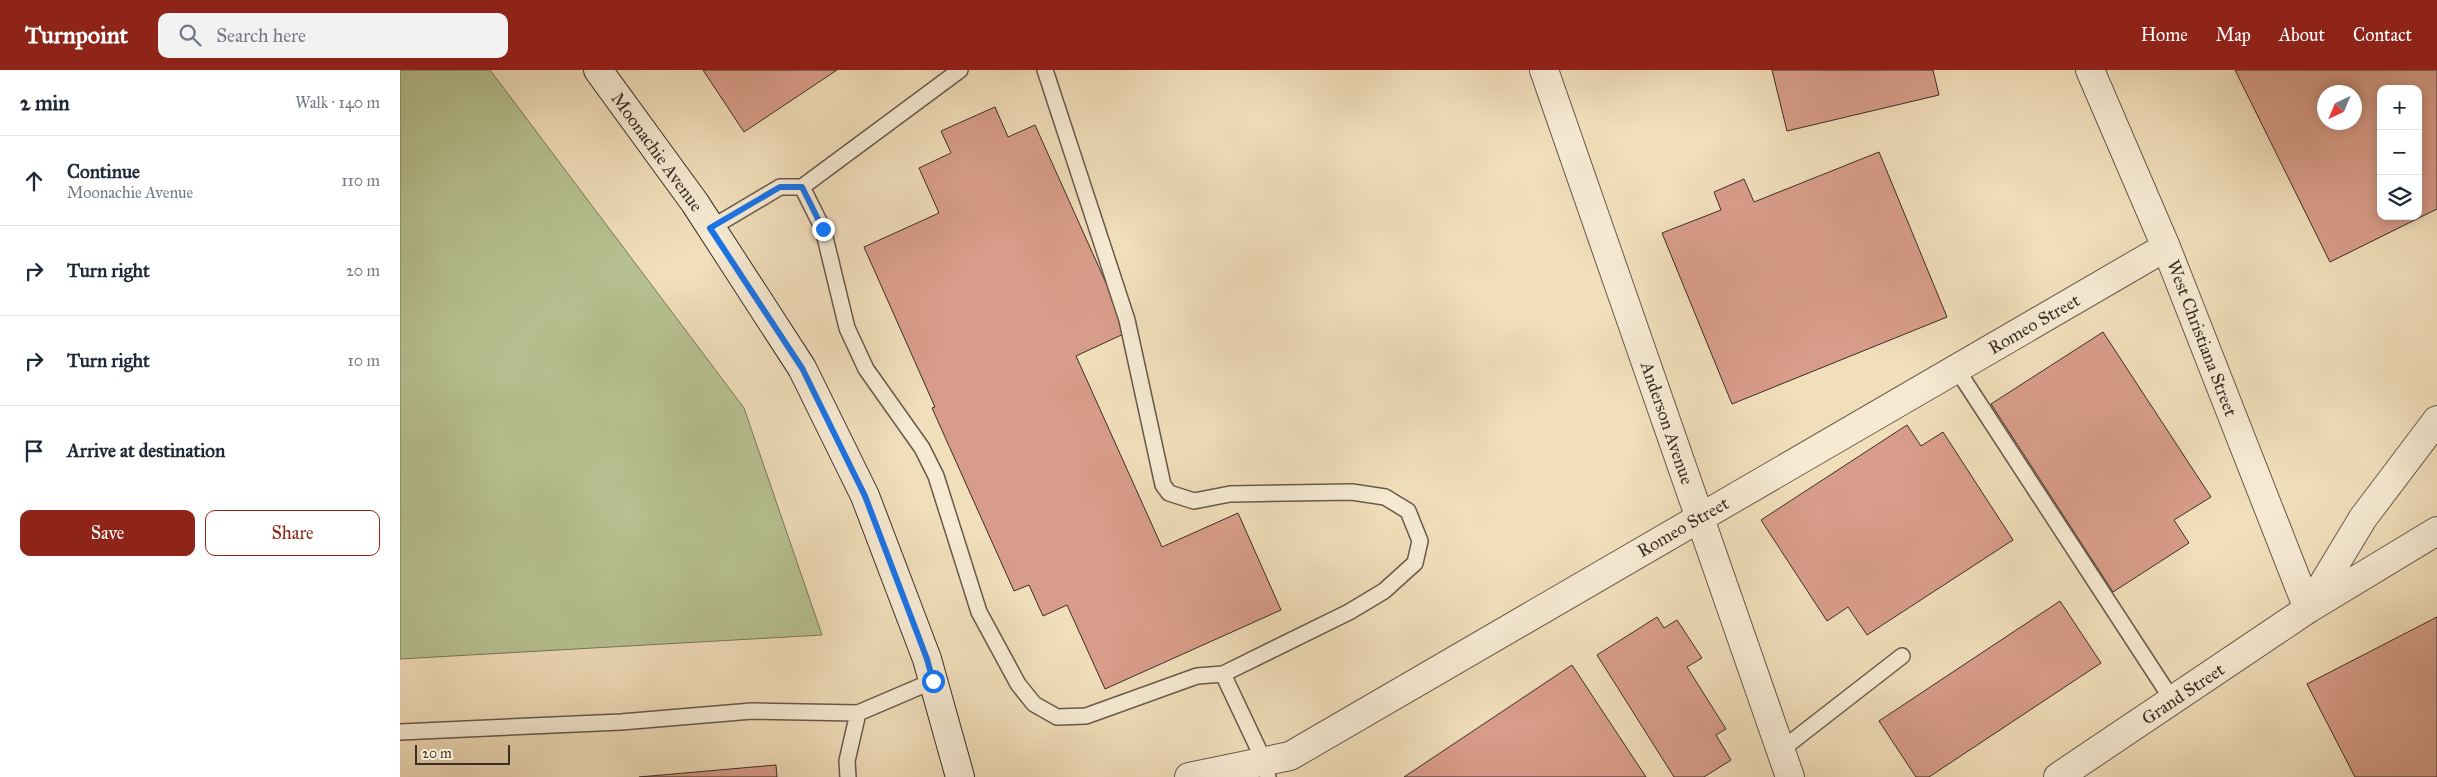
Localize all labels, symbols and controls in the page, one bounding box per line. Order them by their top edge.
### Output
search box [158,13,508,58]
text: Turnpoint [25,20,128,50]
icon: search [176,21,204,49]
text: Search here [216,24,306,47]
text: Home [2141,24,2188,46]
text: Map [2216,24,2251,46]
text: About [2279,24,2325,46]
text: Contact [2353,24,2412,46]
north arrow [2317,85,2362,130]
map controls [2377,85,2422,220]
button: + [2377,85,2422,130]
street label: Moonachie Avenue [606,88,708,216]
text: 2 min [20,90,70,116]
text: Walk · 140 m [295,93,380,112]
button: − [2377,130,2422,175]
text: Continue [67,160,140,183]
icon: ahead [20,167,48,195]
text: 110 m [341,171,380,190]
button: layers [2377,175,2422,220]
text: Moonachie Avenue [67,183,193,202]
route end [812,218,835,241]
icon: right [20,257,48,285]
street label: West Christiana Street [2162,257,2242,420]
text: Turn right [67,259,150,282]
text: 20 m [346,261,380,280]
street label: Romeo Street [1984,289,2084,359]
icon: right [20,347,48,375]
text: Turn right [67,349,150,372]
text: 10 m [348,351,380,370]
street label: Anderson Avenue [1635,358,1698,487]
icon: arrive [20,437,48,465]
text: Arrive at destination [67,439,225,462]
street label: Romeo Street [1633,492,1733,562]
button: Save [20,510,195,556]
button: Share [205,510,380,556]
street label: Grand Street [2138,658,2229,730]
route start [922,670,945,693]
scale bar [415,742,510,765]
text: 20 m [422,745,452,762]

